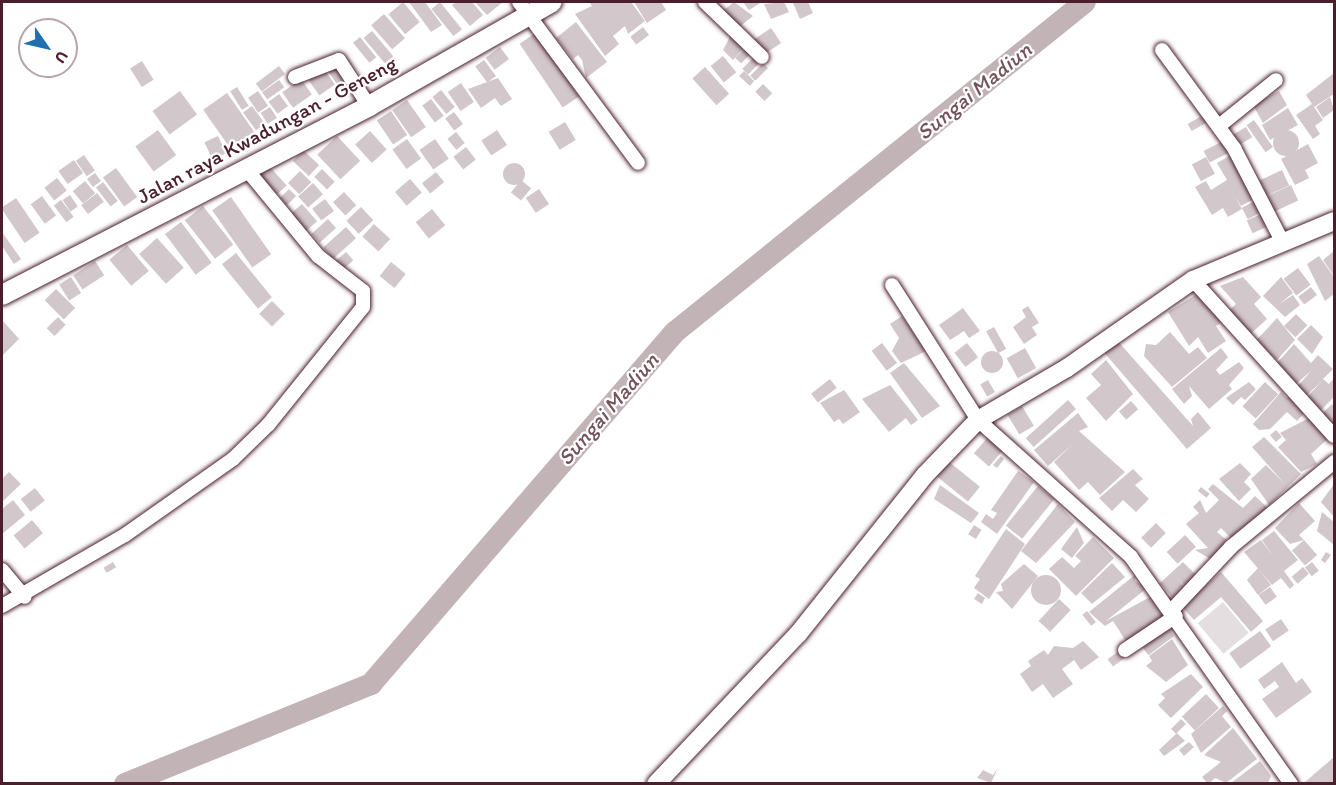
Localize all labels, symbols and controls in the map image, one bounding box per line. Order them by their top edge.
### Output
north arrow [18,18,78,78]
water label: Sungai Madiun [911,37,1037,145]
text: U [51,48,73,67]
street label: Jalan raya Kwadungan - Geneng [133,51,401,209]
water label: Sungai Madiun [552,348,664,470]

